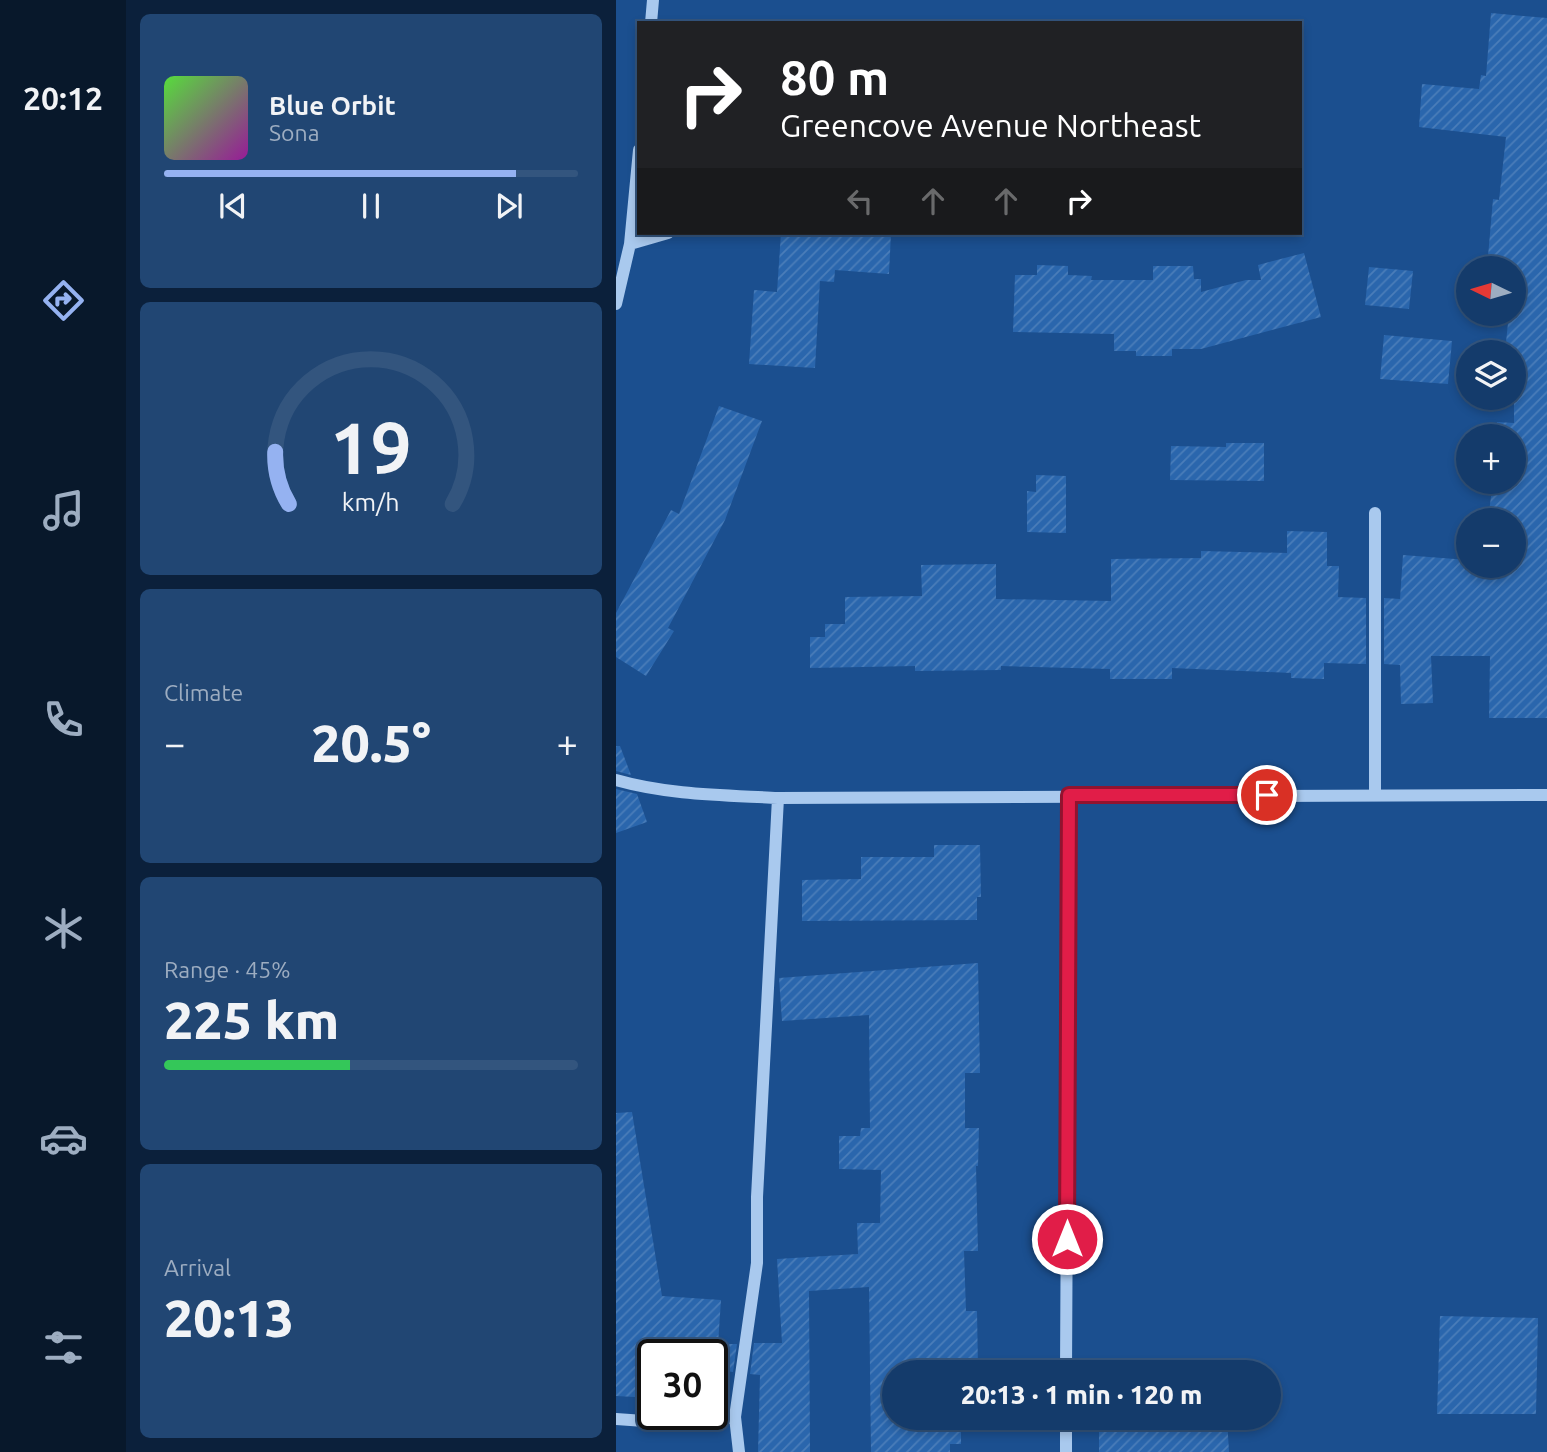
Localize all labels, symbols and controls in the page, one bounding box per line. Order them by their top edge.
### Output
icon: right [665,49,756,140]
text: 80 m [780,49,889,104]
text: 20:12 [23,80,103,116]
text: Blue Orbit [269,91,396,120]
text: Greencove Avenue Northeast [780,107,1201,143]
text: Sona [269,120,319,145]
icon: left [841,182,879,220]
icon: ahead [914,182,952,220]
icon: ahead [987,182,1025,220]
icon: right [1060,182,1098,220]
icon: previous [214,187,252,225]
icon: pause [352,187,390,225]
icon: next [490,187,528,225]
north arrow [1456,256,1526,326]
map controls [1456,256,1526,578]
icon: directions [39,276,88,325]
button: layers [1456,340,1526,410]
text: 19 [330,407,412,489]
button: + [1456,424,1526,494]
icon: music [39,486,88,535]
text: km/h [342,488,400,516]
button: − [1456,508,1526,578]
text: Climate [164,680,243,705]
icon: phone [39,695,88,744]
text: 20.5° [311,714,431,772]
text: − [164,722,185,764]
text: + [557,722,578,764]
pin [1237,765,1297,825]
icon: arrive [1248,776,1286,814]
icon: climate [39,904,88,953]
text: Range · 45% [164,957,291,982]
text: 225 km [164,991,339,1049]
icon: car [39,1114,88,1163]
position arrow [1030,1202,1104,1276]
text: Arrival [164,1255,231,1280]
text: 20:13 [164,1289,294,1347]
icon: filters [39,1323,88,1372]
speed limit sign: 30 [637,1339,728,1430]
text: 20:13 · 1 min · 120 m [961,1380,1202,1409]

